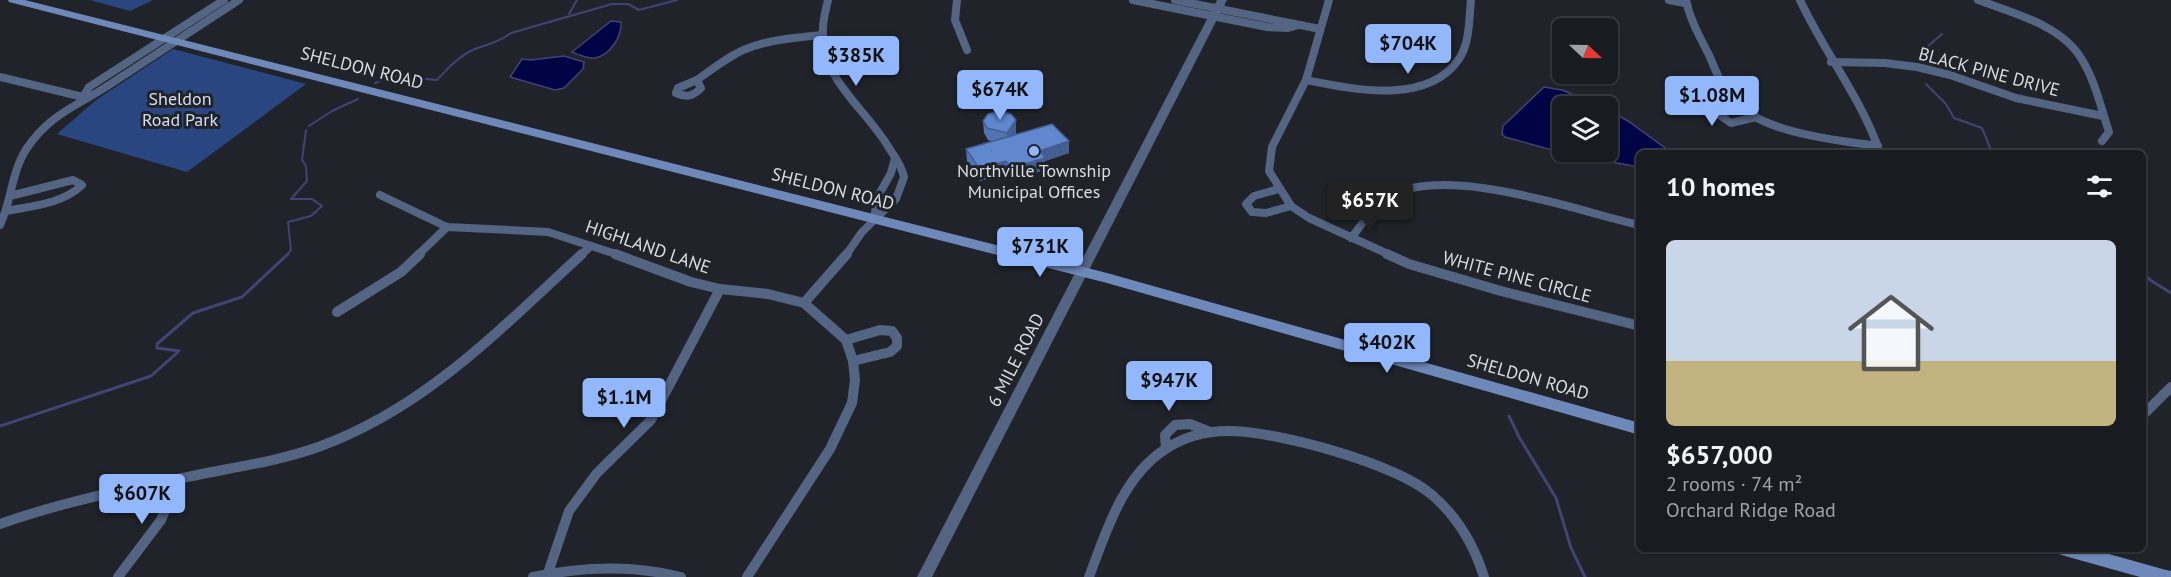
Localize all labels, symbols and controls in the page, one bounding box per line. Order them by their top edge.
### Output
north arrow [1552,18,1618,84]
map controls [1552,18,1618,162]
pin: $704K [1366,24,1450,75]
text: $704K [1379,30,1437,56]
pin: $385K [814,36,898,87]
street label: SHELDON ROAD [298,41,426,94]
text: $385K [827,42,885,68]
street label: BLACK PINE DRIVE [1916,42,2062,101]
pin: $674K [958,70,1042,121]
text: $674K [971,76,1029,102]
pin: $1.08M [1663,76,1761,127]
text: $1.08M [1679,82,1745,108]
park label: Sheldon Road Park [142,87,218,131]
button: layers [1552,96,1618,162]
marker: Northville Township Municipal Offices [1027,144,1041,158]
place label: Northville Township Municipal Offices [957,159,1111,203]
street label: SHELDON ROAD [769,162,897,215]
text: 10 homes [1666,170,1775,203]
icon: filters [2083,170,2116,203]
pin: $657K [1328,181,1412,232]
text: $657K [1341,187,1399,213]
street label: HIGHLAND LANE [583,214,714,279]
pin: $731K [998,227,1082,278]
text: $731K [1011,233,1069,259]
street label: WHITE PINE CIRCLE [1440,246,1594,307]
icon: home [1837,279,1945,387]
street label: 6 MILE ROAD [982,309,1049,410]
pin: $402K [1345,323,1429,374]
text: $402K [1358,329,1416,355]
street label: SHELDON ROAD [1465,348,1592,405]
pin: $947K [1127,361,1211,412]
text: $947K [1140,367,1198,393]
pin: $1.1M [582,378,666,429]
text: $1.1M [597,384,651,410]
text: $657,000 [1666,438,1773,471]
text: 2 rooms · 74 m² [1666,471,1802,497]
pin: $607K [100,474,184,525]
text: $607K [113,480,171,506]
text: Orchard Ridge Road [1666,497,1836,523]

